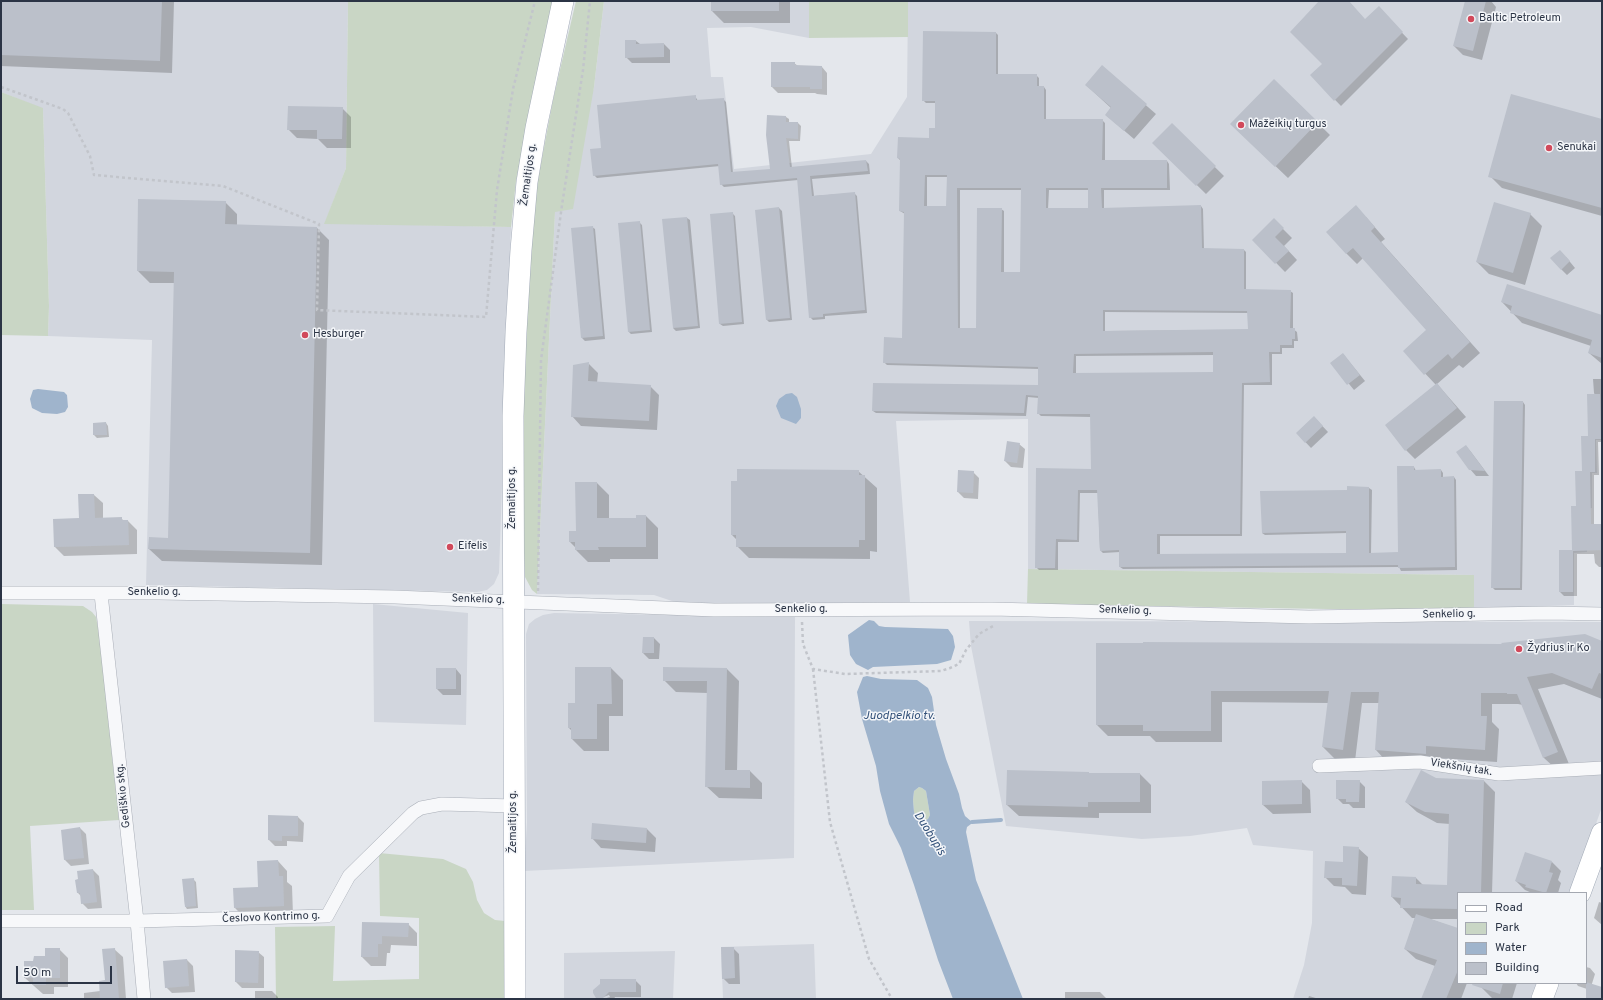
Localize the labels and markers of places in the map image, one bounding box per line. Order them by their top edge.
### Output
place label: Baltic Petroleum [1479,12,1561,26]
marker: Baltic Petroleum [1466,14,1476,24]
place label: Mažeikių turgus [1249,118,1327,132]
marker: Mažeikių turgus [1236,120,1246,130]
place label: Senukai [1557,141,1596,155]
marker: Senukai [1544,143,1554,153]
place label: Hesburger [313,328,365,342]
marker: Hesburger [300,330,310,340]
place label: Eifelis [458,540,488,554]
marker: Eifelis [445,542,455,552]
place label: Žydrius ir Ko [1527,642,1590,656]
marker: Žydrius ir Ko [1514,644,1524,654]

